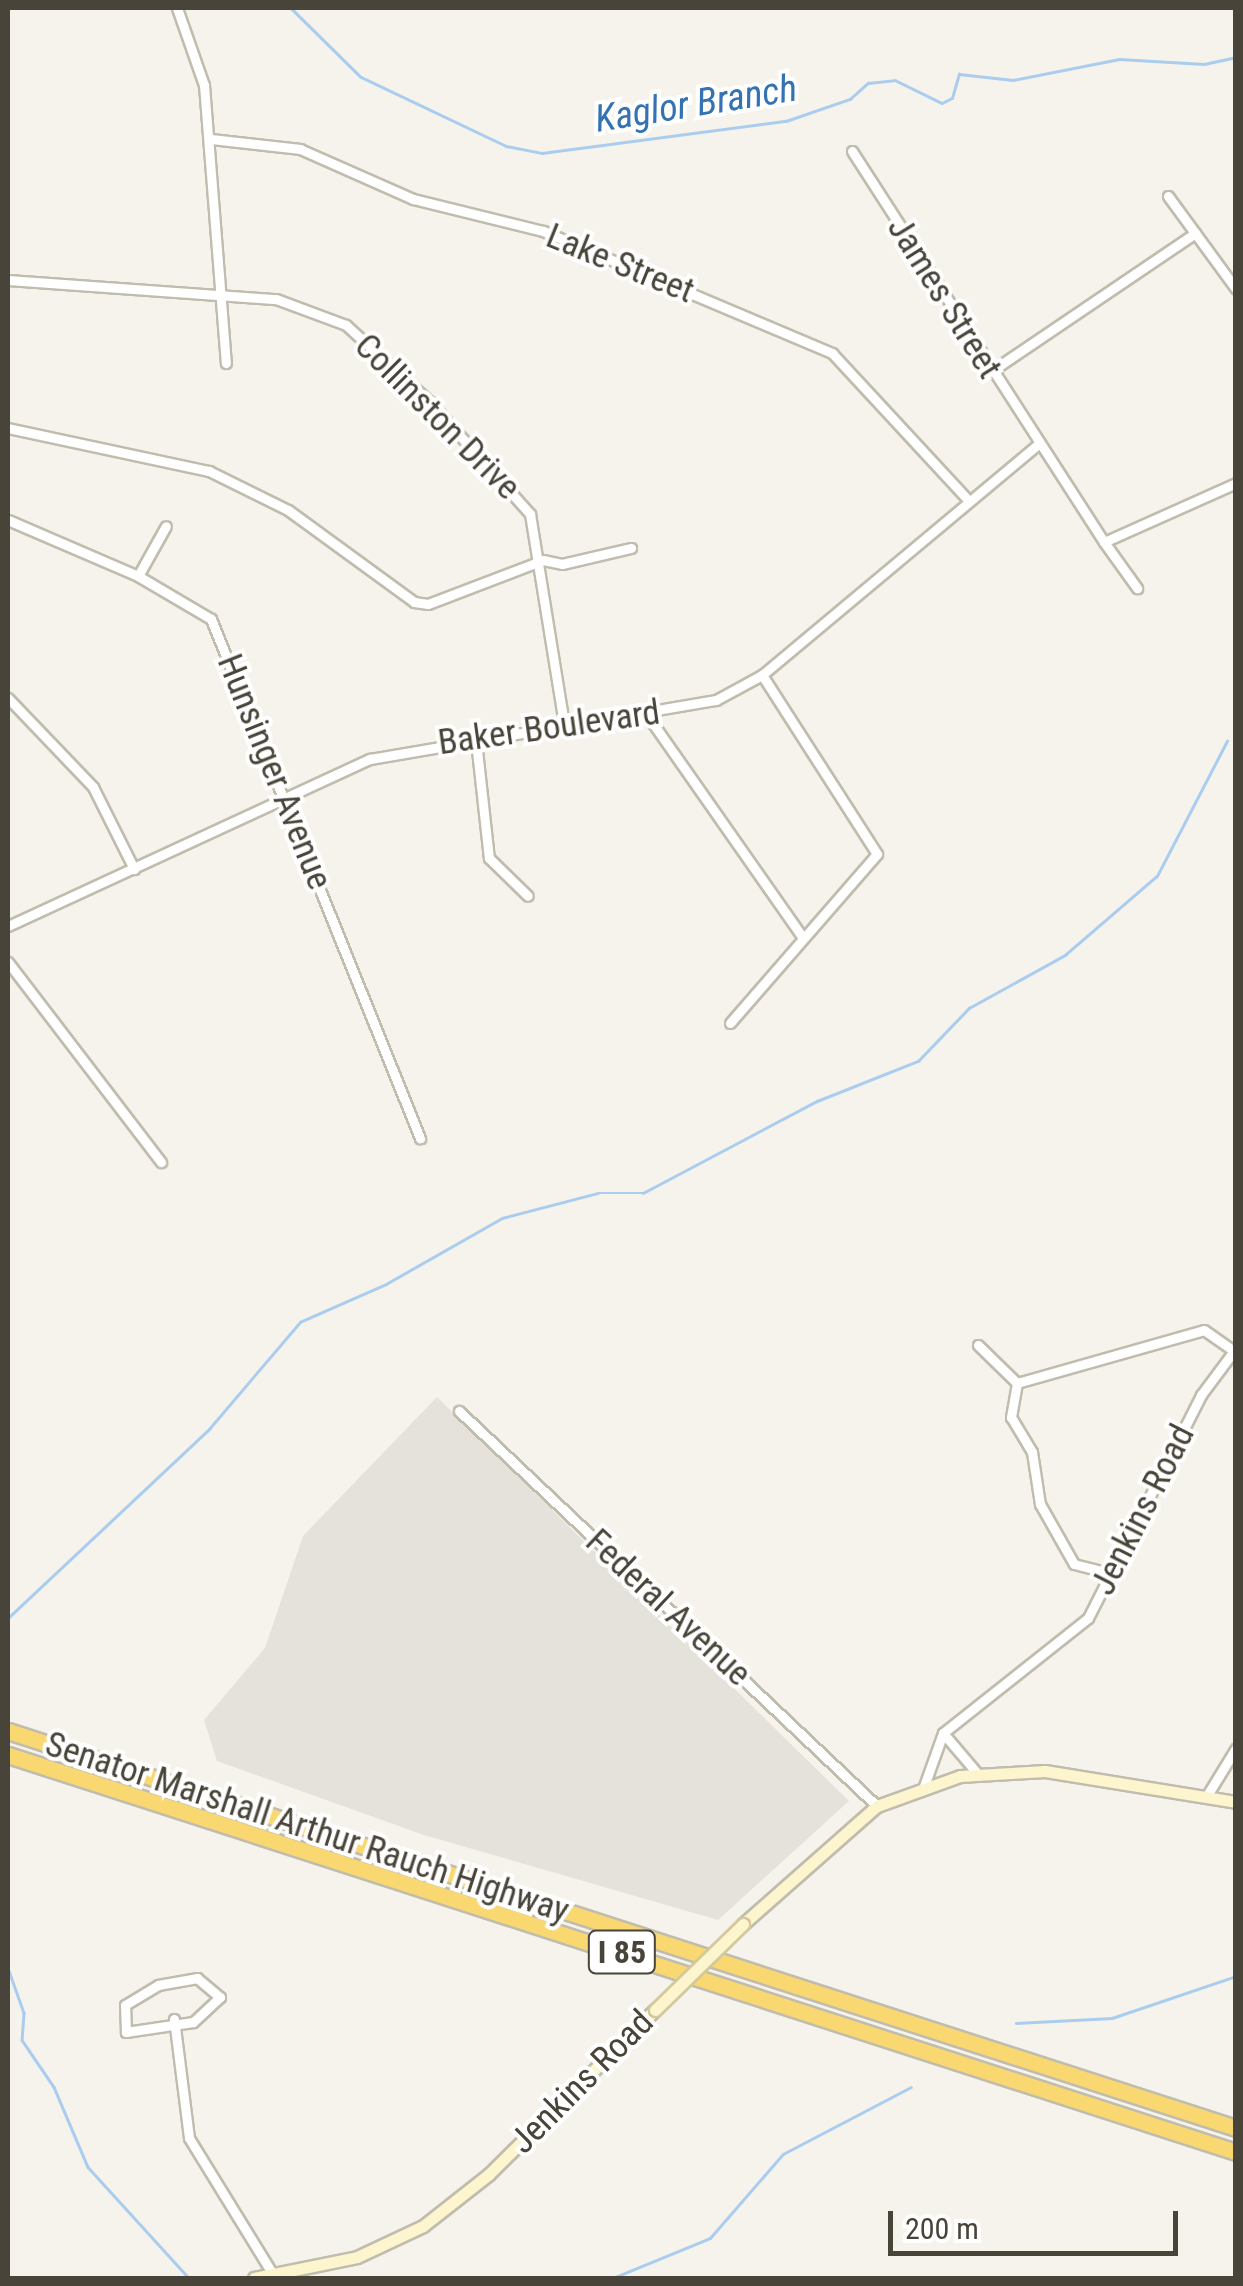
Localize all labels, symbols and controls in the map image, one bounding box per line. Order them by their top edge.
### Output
water label: Kaglor Branch [592,66,800,142]
street label: James Street [878,210,1010,386]
street label: Lake Street [540,215,700,313]
street label: Collinston Drive [345,325,529,509]
street label: Hunsinger Avenue [208,648,340,896]
street label: Baker Boulevard [435,692,663,764]
street label: Jenkins Road [1082,1418,1204,1602]
street label: Federal Avenue [577,1521,759,1695]
street label: Senator Marshall Arthur Rauch Highway [40,1723,574,1933]
road number: I 85 [587,1925,657,1979]
street label: Jenkins Road [502,2002,662,2162]
scale bar [893,2191,1183,2253]
text: 200 m [905,2211,979,2246]

